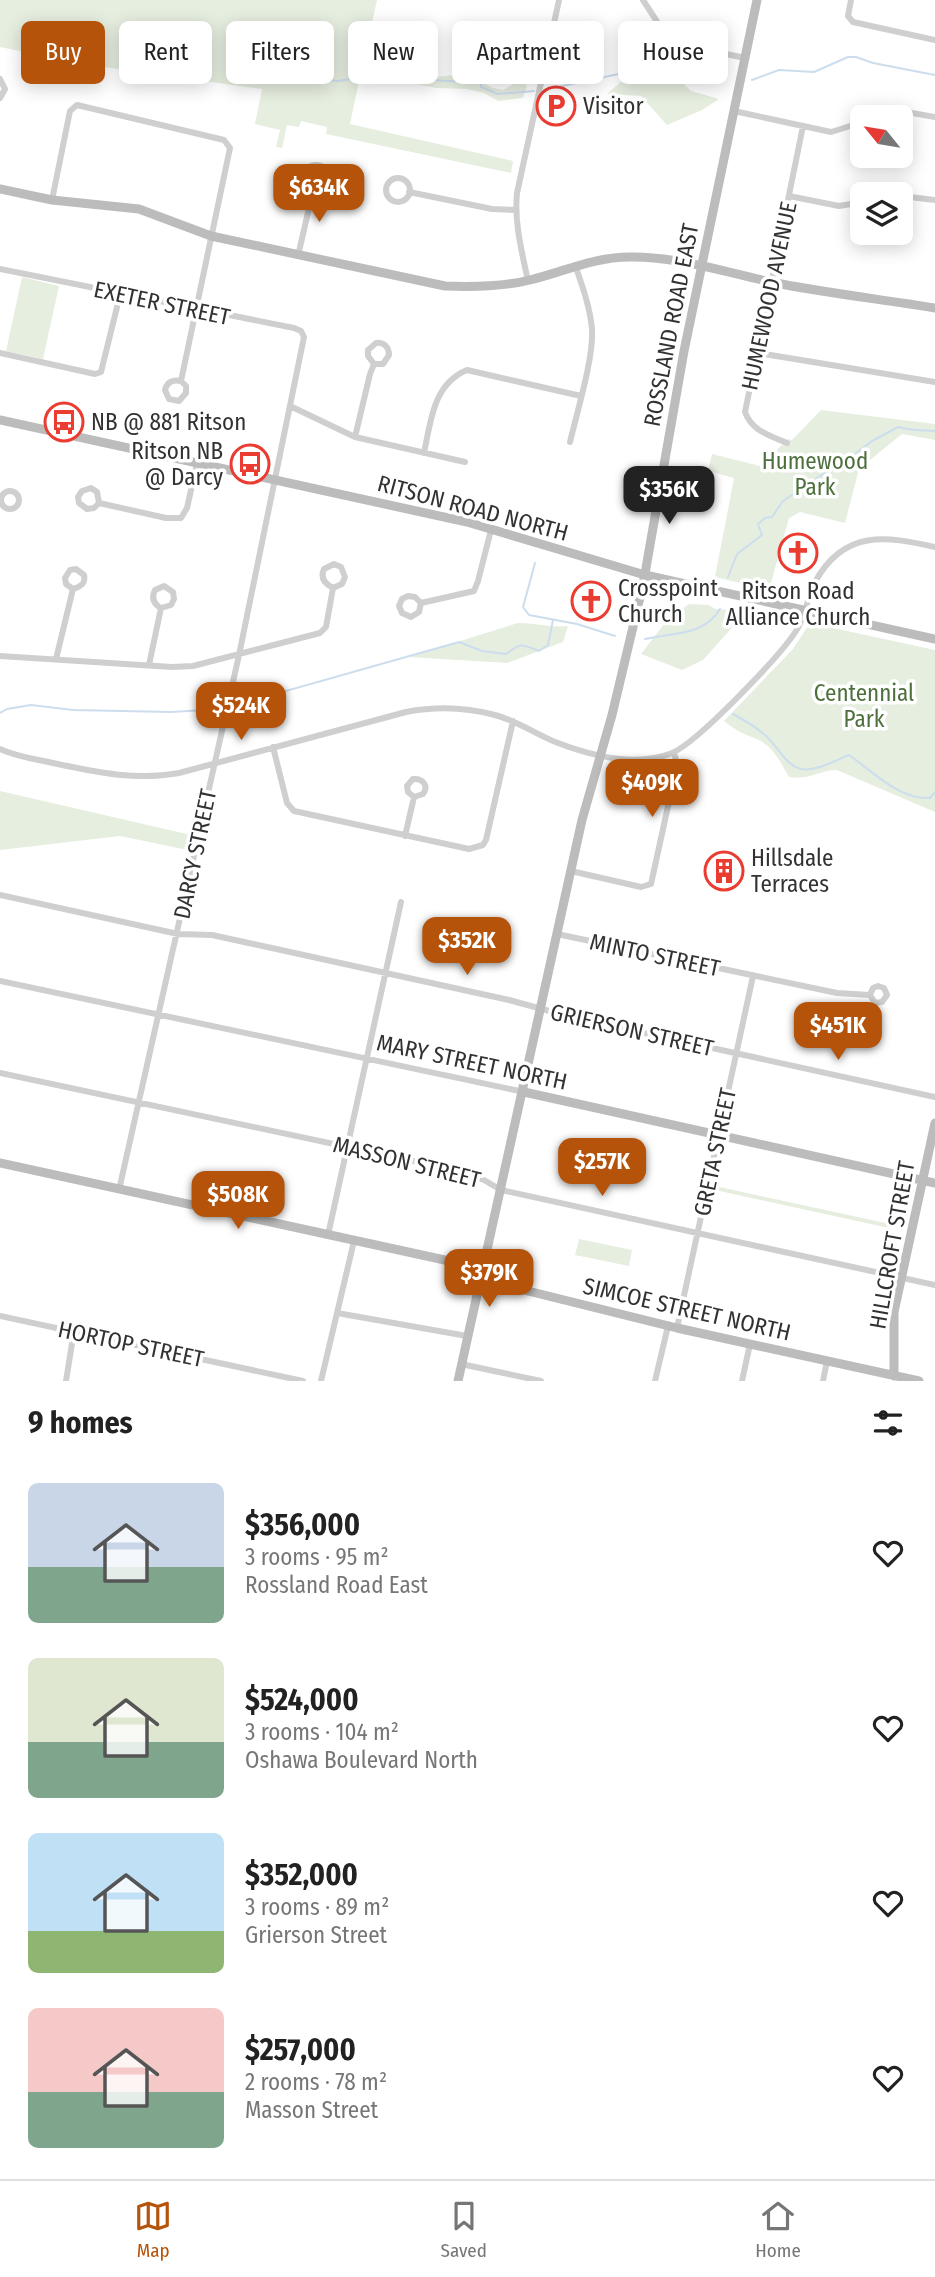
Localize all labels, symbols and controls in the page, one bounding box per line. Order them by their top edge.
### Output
chip: Buy [21,21,105,84]
chip: Rent [119,21,212,84]
chip: Filters [226,21,334,84]
chip: New [348,21,438,84]
chip: Apartment [452,21,604,84]
chip: House [618,21,728,84]
parking icon: Visitor [535,85,577,127]
place label: Visitor [583,92,643,120]
north arrow [850,105,914,168]
map controls [850,105,913,245]
pin: $634K [270,164,368,224]
text: $634K [289,173,349,201]
button: layers [850,182,913,245]
street label: HUMEWOOD AVENUE [735,199,803,393]
street label: ROSSLAND ROAD EAST [638,221,704,429]
street label: EXETER STREET [91,275,233,331]
bus stop icon: NB @ 881 Ritson [43,401,85,443]
place label: NB @ 881 Ritson [91,408,246,436]
place label: Ritson NB @ Darcy [131,437,224,491]
bus stop icon: Ritson NB @ Darcy [229,443,271,485]
park label: Humewood Park [762,447,868,501]
pin: $356K [620,466,718,526]
street label: RITSON ROAD NORTH [374,469,572,547]
text: $356K [639,475,699,503]
church icon: Ritson Road Alliance Church [777,532,819,574]
place label: Crosspoint Church [618,574,718,628]
place label: Ritson Road Alliance Church [726,577,870,631]
church icon: Crosspoint Church [570,580,612,622]
park label: Centennial Park [814,679,914,733]
pin: $524K [192,682,290,742]
text: $524K [212,691,270,719]
pin: $409K [603,760,701,819]
text: $409K [622,768,682,796]
street label: DARCY STREET [168,786,222,921]
place label: Hillsdale Terraces [751,844,833,898]
building icon: Hillsdale Terraces [703,850,745,892]
pin: $352K [418,918,516,977]
text: $352K [438,926,496,954]
street label: MINTO STREET [587,928,723,983]
street label: GRIERSON STREET [548,998,717,1062]
pin: $451K [789,1002,887,1062]
text: $451K [810,1011,866,1039]
street label: MARY STREET NORTH [374,1028,570,1096]
street label: GRETA STREET [688,1085,742,1218]
street label: MASSON STREET [330,1130,484,1194]
pin: $257K [553,1138,651,1198]
text: $257K [574,1147,630,1175]
street label: HILLCROFT STREET [863,1158,921,1331]
pin: $508K [189,1172,287,1231]
text: $508K [208,1180,268,1208]
pin: $379K [440,1250,538,1309]
text: $379K [460,1258,518,1286]
street label: SIMCOE STREET NORTH [580,1271,794,1347]
street label: HORTOP STREET [55,1315,207,1373]
icon: filters [869,1404,907,1442]
text: 9 homes [28,1405,133,1441]
text: $356,000 [245,1507,360,1543]
icon: home [84,1511,168,1595]
icon: heart [869,1534,907,1572]
text: 3 rooms · 95 m² [245,1543,389,1571]
text: Rossland Road East [245,1571,428,1599]
text: $524,000 [245,1682,359,1718]
icon: home [84,1686,168,1770]
icon: heart [869,1709,907,1747]
text: 3 rooms · 104 m² [245,1718,399,1746]
text: Oshawa Boulevard North [245,1746,478,1774]
text: $352,000 [245,1857,358,1893]
icon: home [84,1861,168,1945]
icon: heart [869,1884,907,1922]
text: 3 rooms · 89 m² [245,1893,389,1921]
text: Grierson Street [245,1921,387,1949]
text: $257,000 [245,2032,356,2068]
icon: home [84,2036,168,2120]
icon: heart [869,2059,907,2097]
text: 2 rooms · 78 m² [245,2068,387,2096]
text: Masson Street [245,2096,378,2124]
tab: Map [134,2197,172,2262]
tab: Saved [441,2197,487,2262]
tab: Home [755,2197,801,2262]

